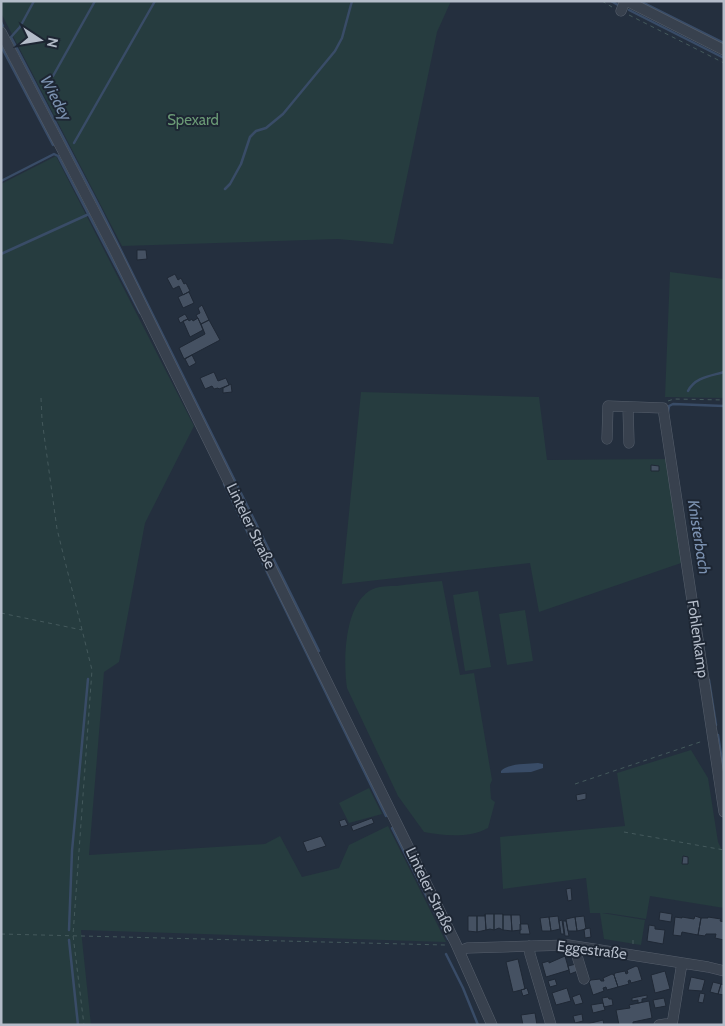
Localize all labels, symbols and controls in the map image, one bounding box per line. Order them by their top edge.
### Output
north arrow [15,15,65,65]
text: N [43,36,63,49]
water label: Wiedey [36,72,76,124]
park label: Spexard [167,111,219,129]
street label: Linteler Straße [223,480,280,572]
water label: Knisterbach [684,498,714,576]
street label: Fohlenkamp [684,599,712,679]
street label: Linteler Straße [402,844,459,936]
street label: Eggestraße [556,937,628,963]

